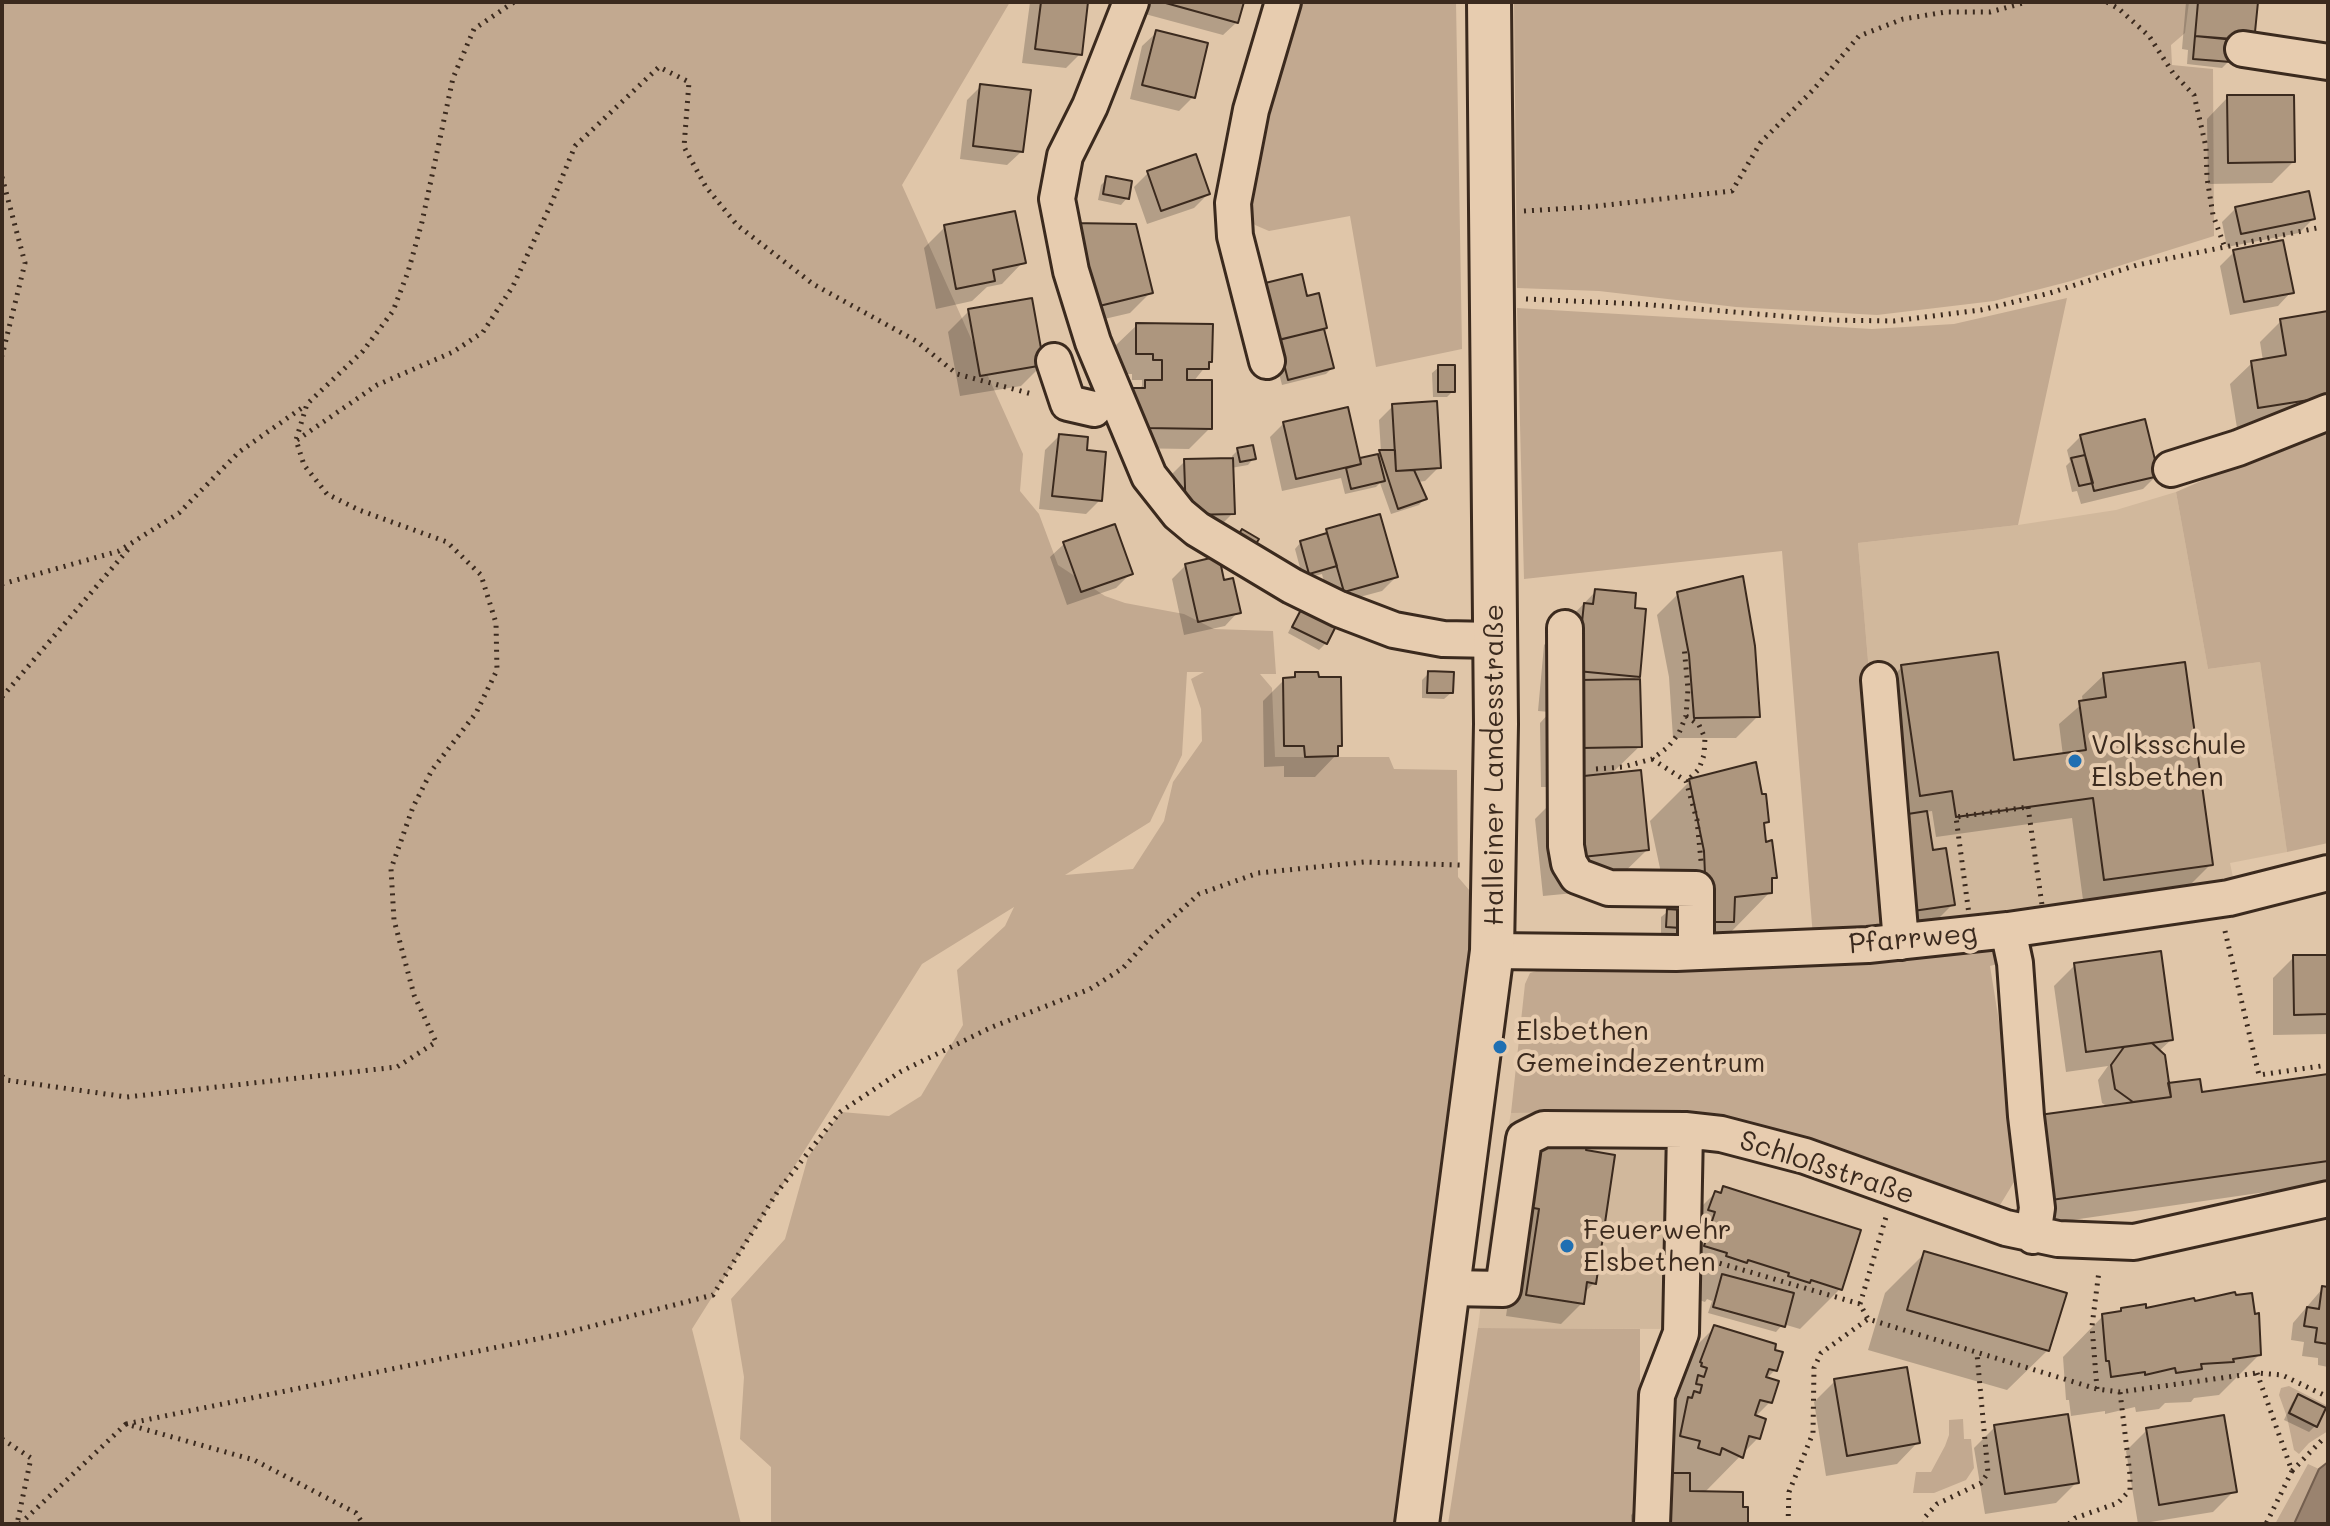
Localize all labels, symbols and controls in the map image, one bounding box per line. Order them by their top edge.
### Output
street label: Halleiner Landesstraße [1477,604,1511,926]
place label: Volksschule Elsbethen [2091,728,2247,794]
marker: Volksschule Elsbethen [2066,752,2084,770]
street label: Pfarrweg [1847,917,1979,961]
place label: Elsbethen Gemeindezentrum [1516,1014,1765,1080]
marker: Elsbethen Gemeindezentrum [1491,1038,1509,1056]
street label: Schloßstraße [1735,1124,1919,1212]
place label: Feuerwehr Elsbethen [1583,1213,1732,1279]
marker: Feuerwehr Elsbethen [1558,1237,1576,1255]

